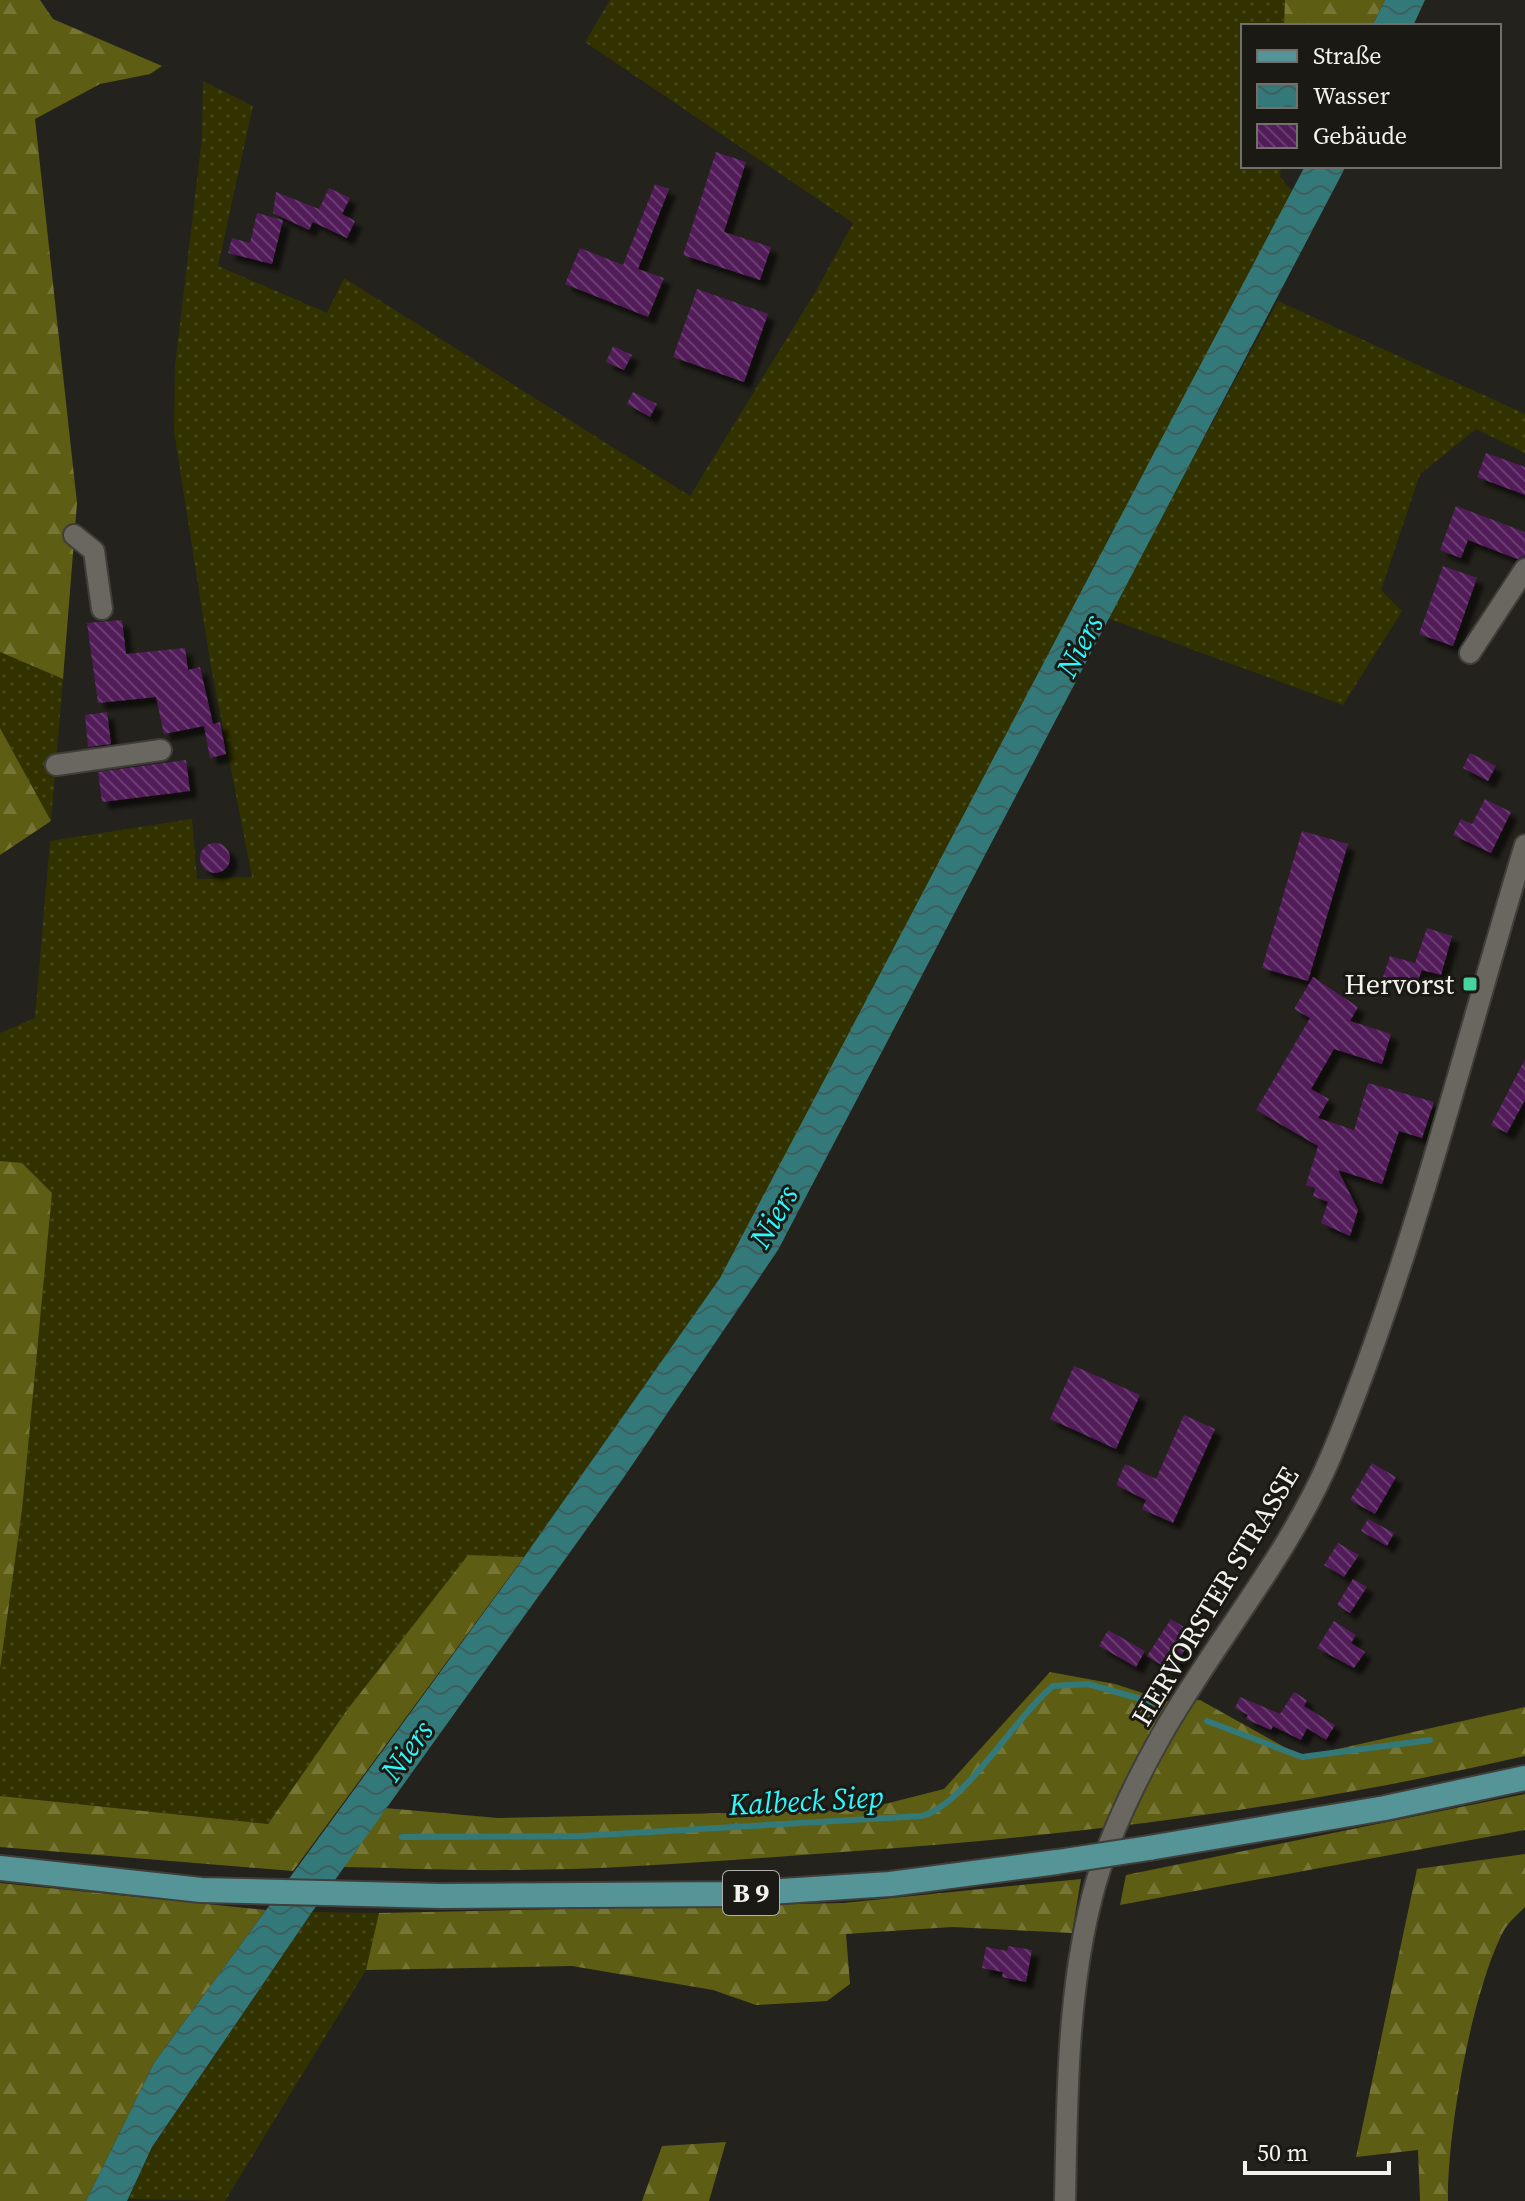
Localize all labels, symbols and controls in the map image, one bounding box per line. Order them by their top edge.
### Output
legend [1241,24,1501,168]
text: Straße [1313,39,1381,72]
text: Wasser [1313,79,1390,112]
text: Gebäude [1313,119,1407,152]
water label: Niers [1046,607,1113,685]
place label: Hervorst [1344,965,1455,1003]
marker: Hervorst [1461,975,1479,993]
water label: Niers [739,1178,808,1256]
street label: HERVORSTER STRASSE [1122,1459,1308,1733]
water label: Niers [370,1712,442,1790]
water label: Kalbeck Siep [727,1776,884,1825]
road number: B 9 [723,1871,779,1915]
scale bar [1245,2125,1389,2175]
text: 50 m [1257,2136,1308,2169]

